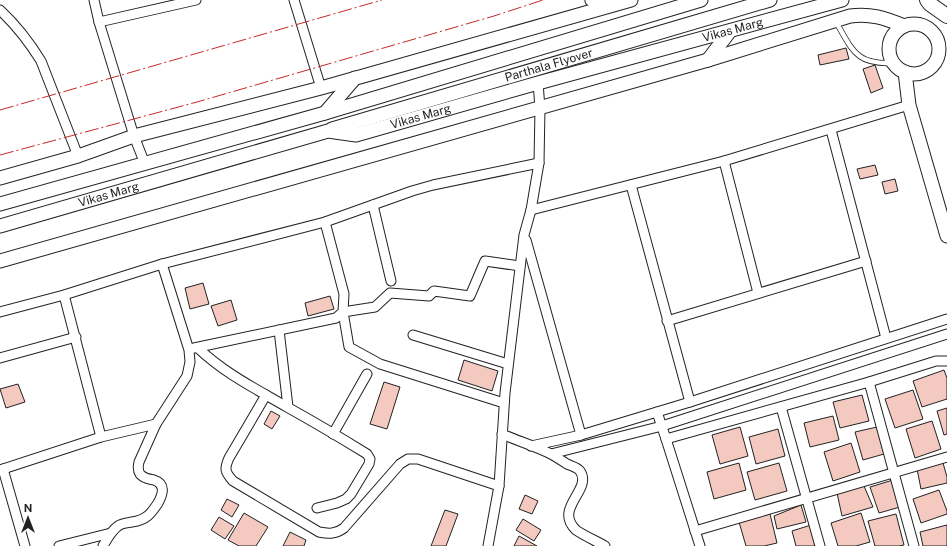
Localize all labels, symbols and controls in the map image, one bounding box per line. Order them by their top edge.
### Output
street label: Vikas Marg [701,15,765,45]
street label: Parthala Flyover [503,45,595,85]
street label: Vikas Marg [389,101,453,132]
street label: Vikas Marg [77,179,140,210]
north arrow [8,498,48,538]
text: N [24,502,32,514]

